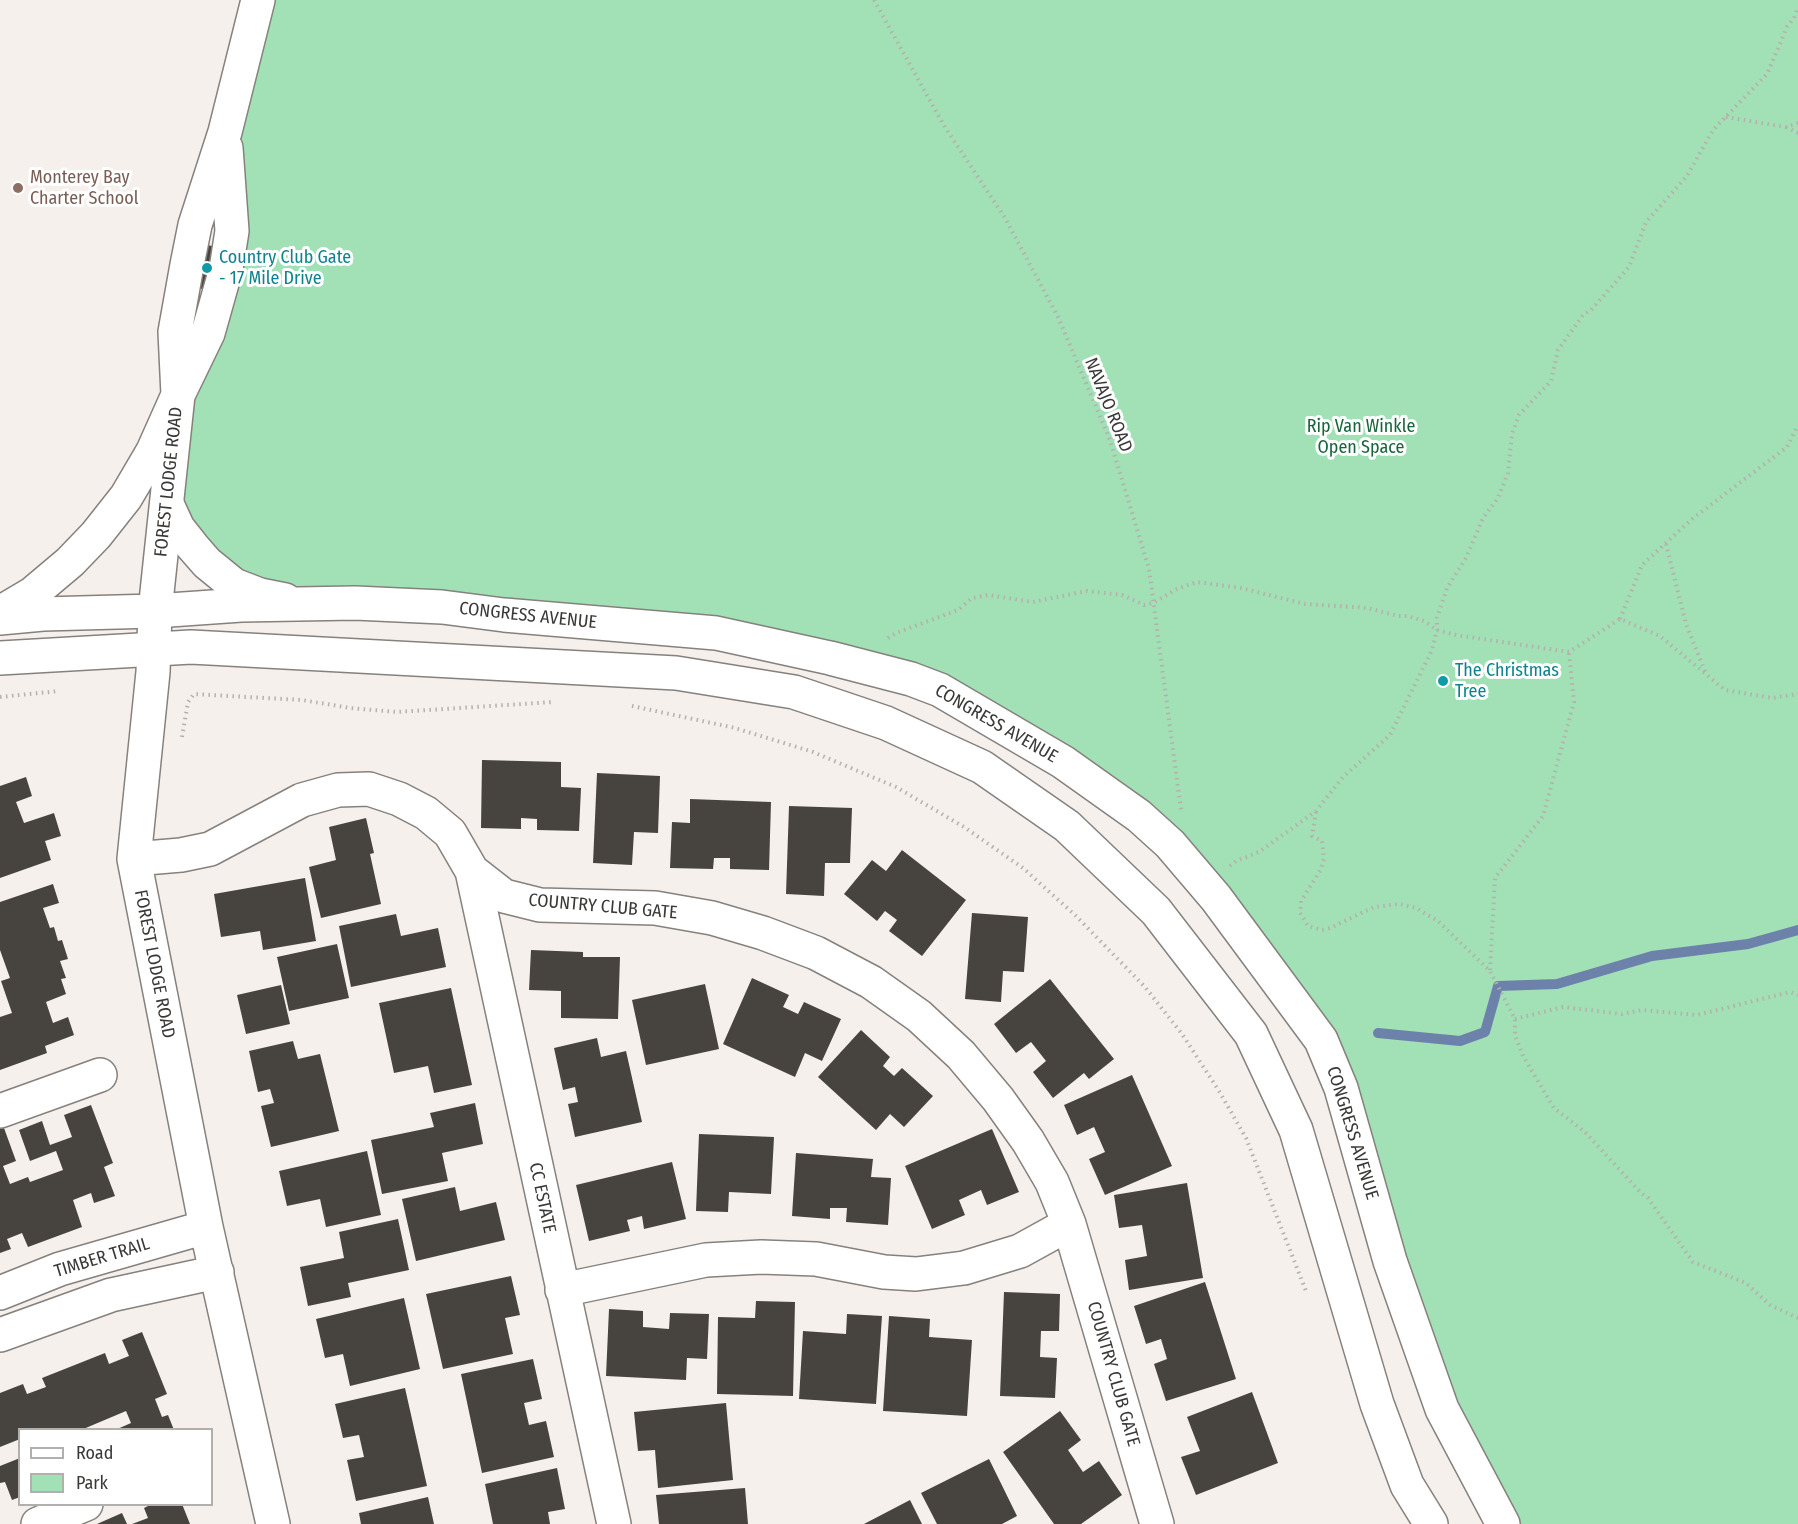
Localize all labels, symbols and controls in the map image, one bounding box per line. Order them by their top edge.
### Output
place label: Monterey Bay Charter School [30,167,138,210]
marker: Monterey Bay Charter School [11,181,25,195]
place label: Country Club Gate - 17 Mile Drive [219,247,351,290]
marker: Country Club Gate - 17 Mile Drive [200,261,214,275]
street label: NAVAJO ROAD [1079,355,1137,455]
street label: FOREST LODGE ROAD [150,406,188,558]
park label: Rip Van Winkle Open Space [1307,416,1415,458]
street label: CONGRESS AVENUE [458,598,598,634]
place label: The Christmas Tree [1455,660,1559,702]
marker: The Christmas Tree [1436,674,1450,688]
street label: CONGRESS AVENUE [931,680,1061,768]
street label: FOREST LODGE ROAD [129,888,179,1040]
street label: COUNTRY CLUB GATE [528,890,678,924]
street label: CONGRESS AVENUE [1321,1064,1383,1202]
street label: CC ESTATE [524,1161,560,1235]
street label: TIMBER TRAIL [52,1233,152,1283]
street label: COUNTRY CLUB GATE [1082,1299,1144,1449]
legend [18,1428,213,1506]
text: Road [76,1442,113,1464]
text: Park [76,1472,108,1494]

